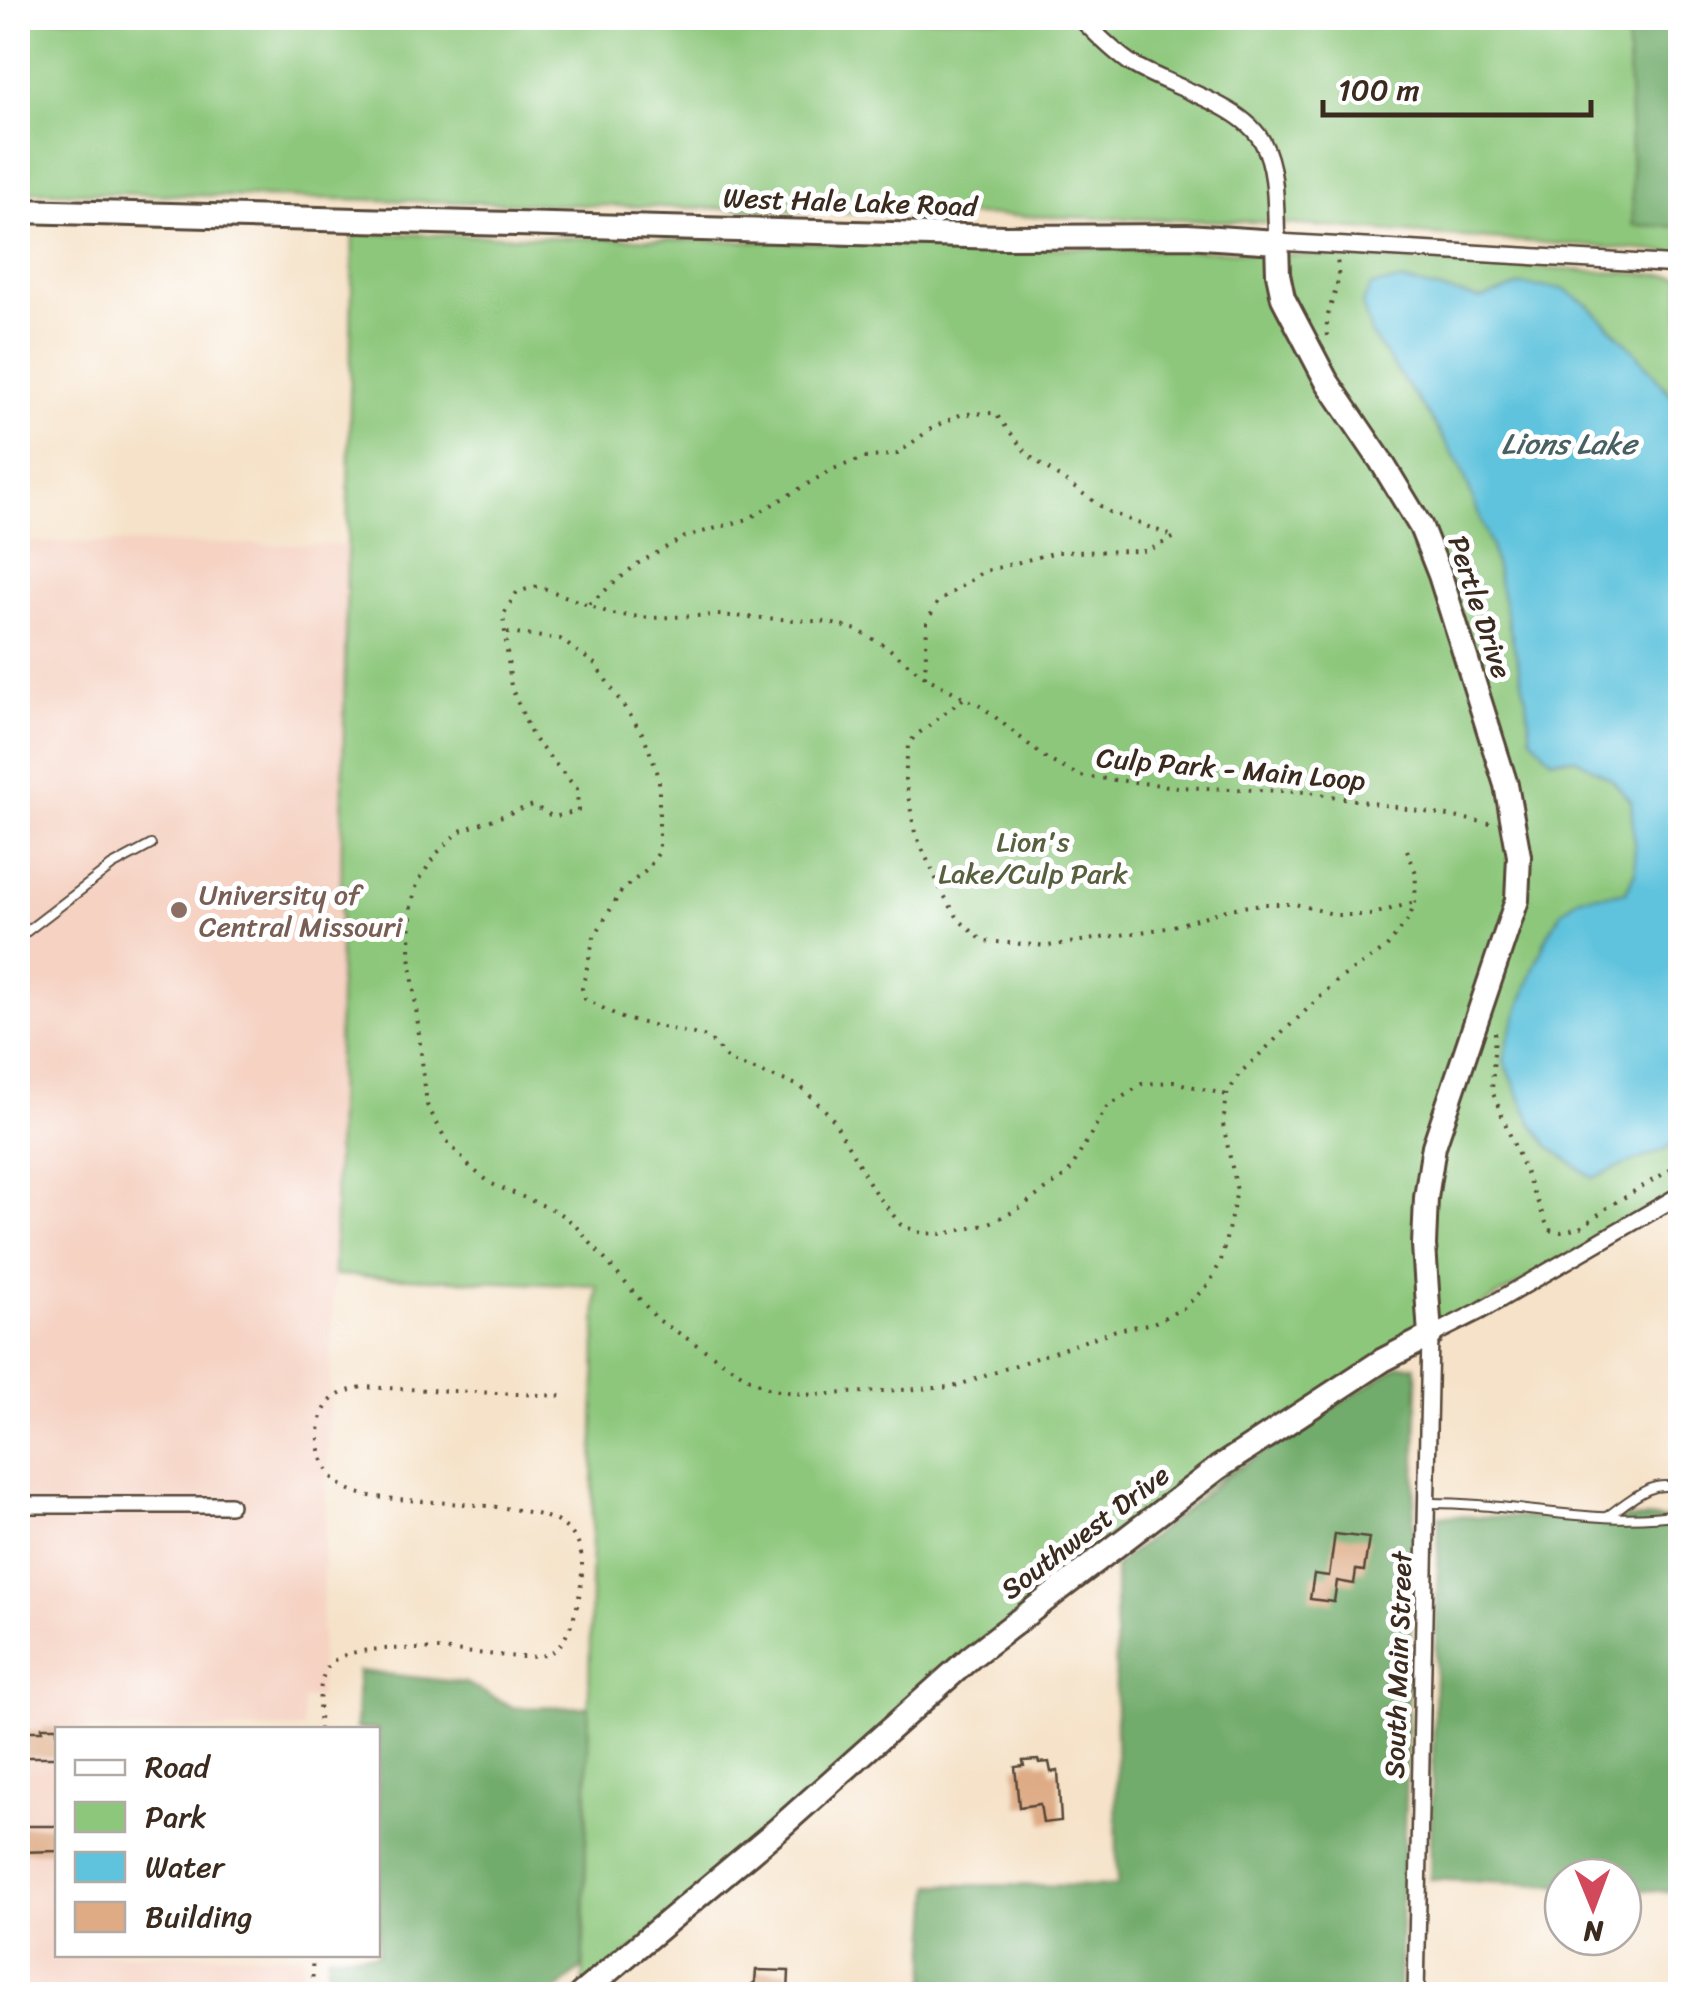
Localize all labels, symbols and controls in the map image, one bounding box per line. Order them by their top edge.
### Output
scale bar [1323,55,1590,117]
text: 100 m [1338,63,1420,117]
street label: West Hale Lake Road [722,173,980,231]
water label: Lions Lake [1501,417,1639,471]
street label: Pertle Drive [1434,529,1526,685]
street label: Culp Park - Main Loop [1095,733,1368,805]
park label: Lion's Lake/Culp Park [938,817,1128,898]
place label: University of Central Missouri [199,870,404,951]
marker: University of Central Missouri [168,899,190,921]
street label: Southwest Drive [989,1452,1181,1612]
street label: South Main Street [1370,1549,1427,1779]
legend [55,1727,380,1957]
text: Road [145,1740,212,1794]
text: Park [145,1790,207,1844]
text: Water [145,1840,226,1894]
north arrow [1543,1857,1643,1957]
text: Building [145,1890,252,1944]
text: N [1583,1907,1605,1956]

